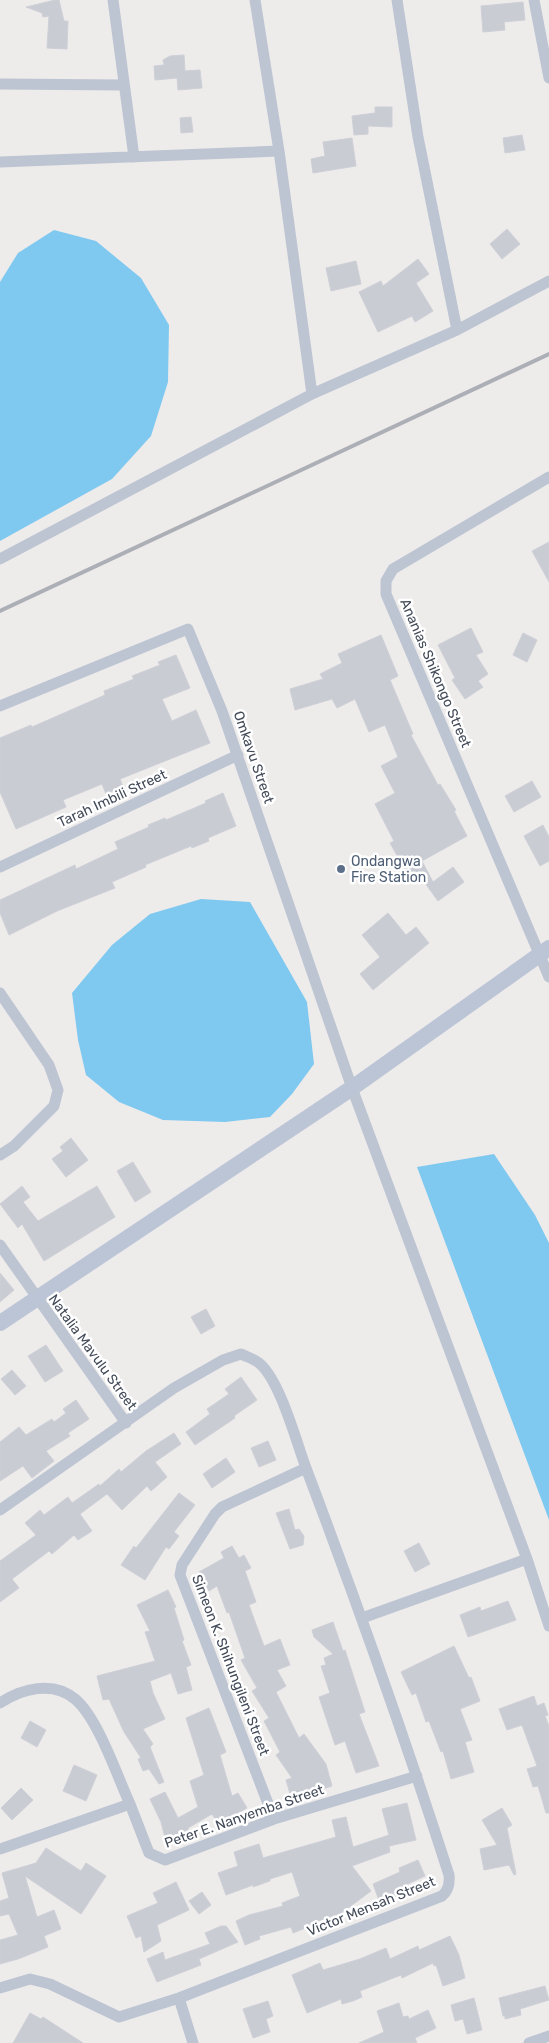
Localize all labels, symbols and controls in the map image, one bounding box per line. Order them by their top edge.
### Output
street label: Ananias Shikongo Street [396,596,475,751]
street label: Omkavu Street [230,709,277,806]
street label: Tarah Imbili Street [55,766,170,831]
place label: Ondangwa Fire Station [351,853,426,886]
marker: Ondangwa Fire Station [335,863,347,875]
street label: Natalia Mavulu Street [45,1291,141,1414]
street label: Simeon K. Shihungileni Street [188,1572,273,1759]
street label: Peter E. Nanyemba Street [162,1781,327,1852]
street label: Victor Mensah Street [305,1873,438,1940]

